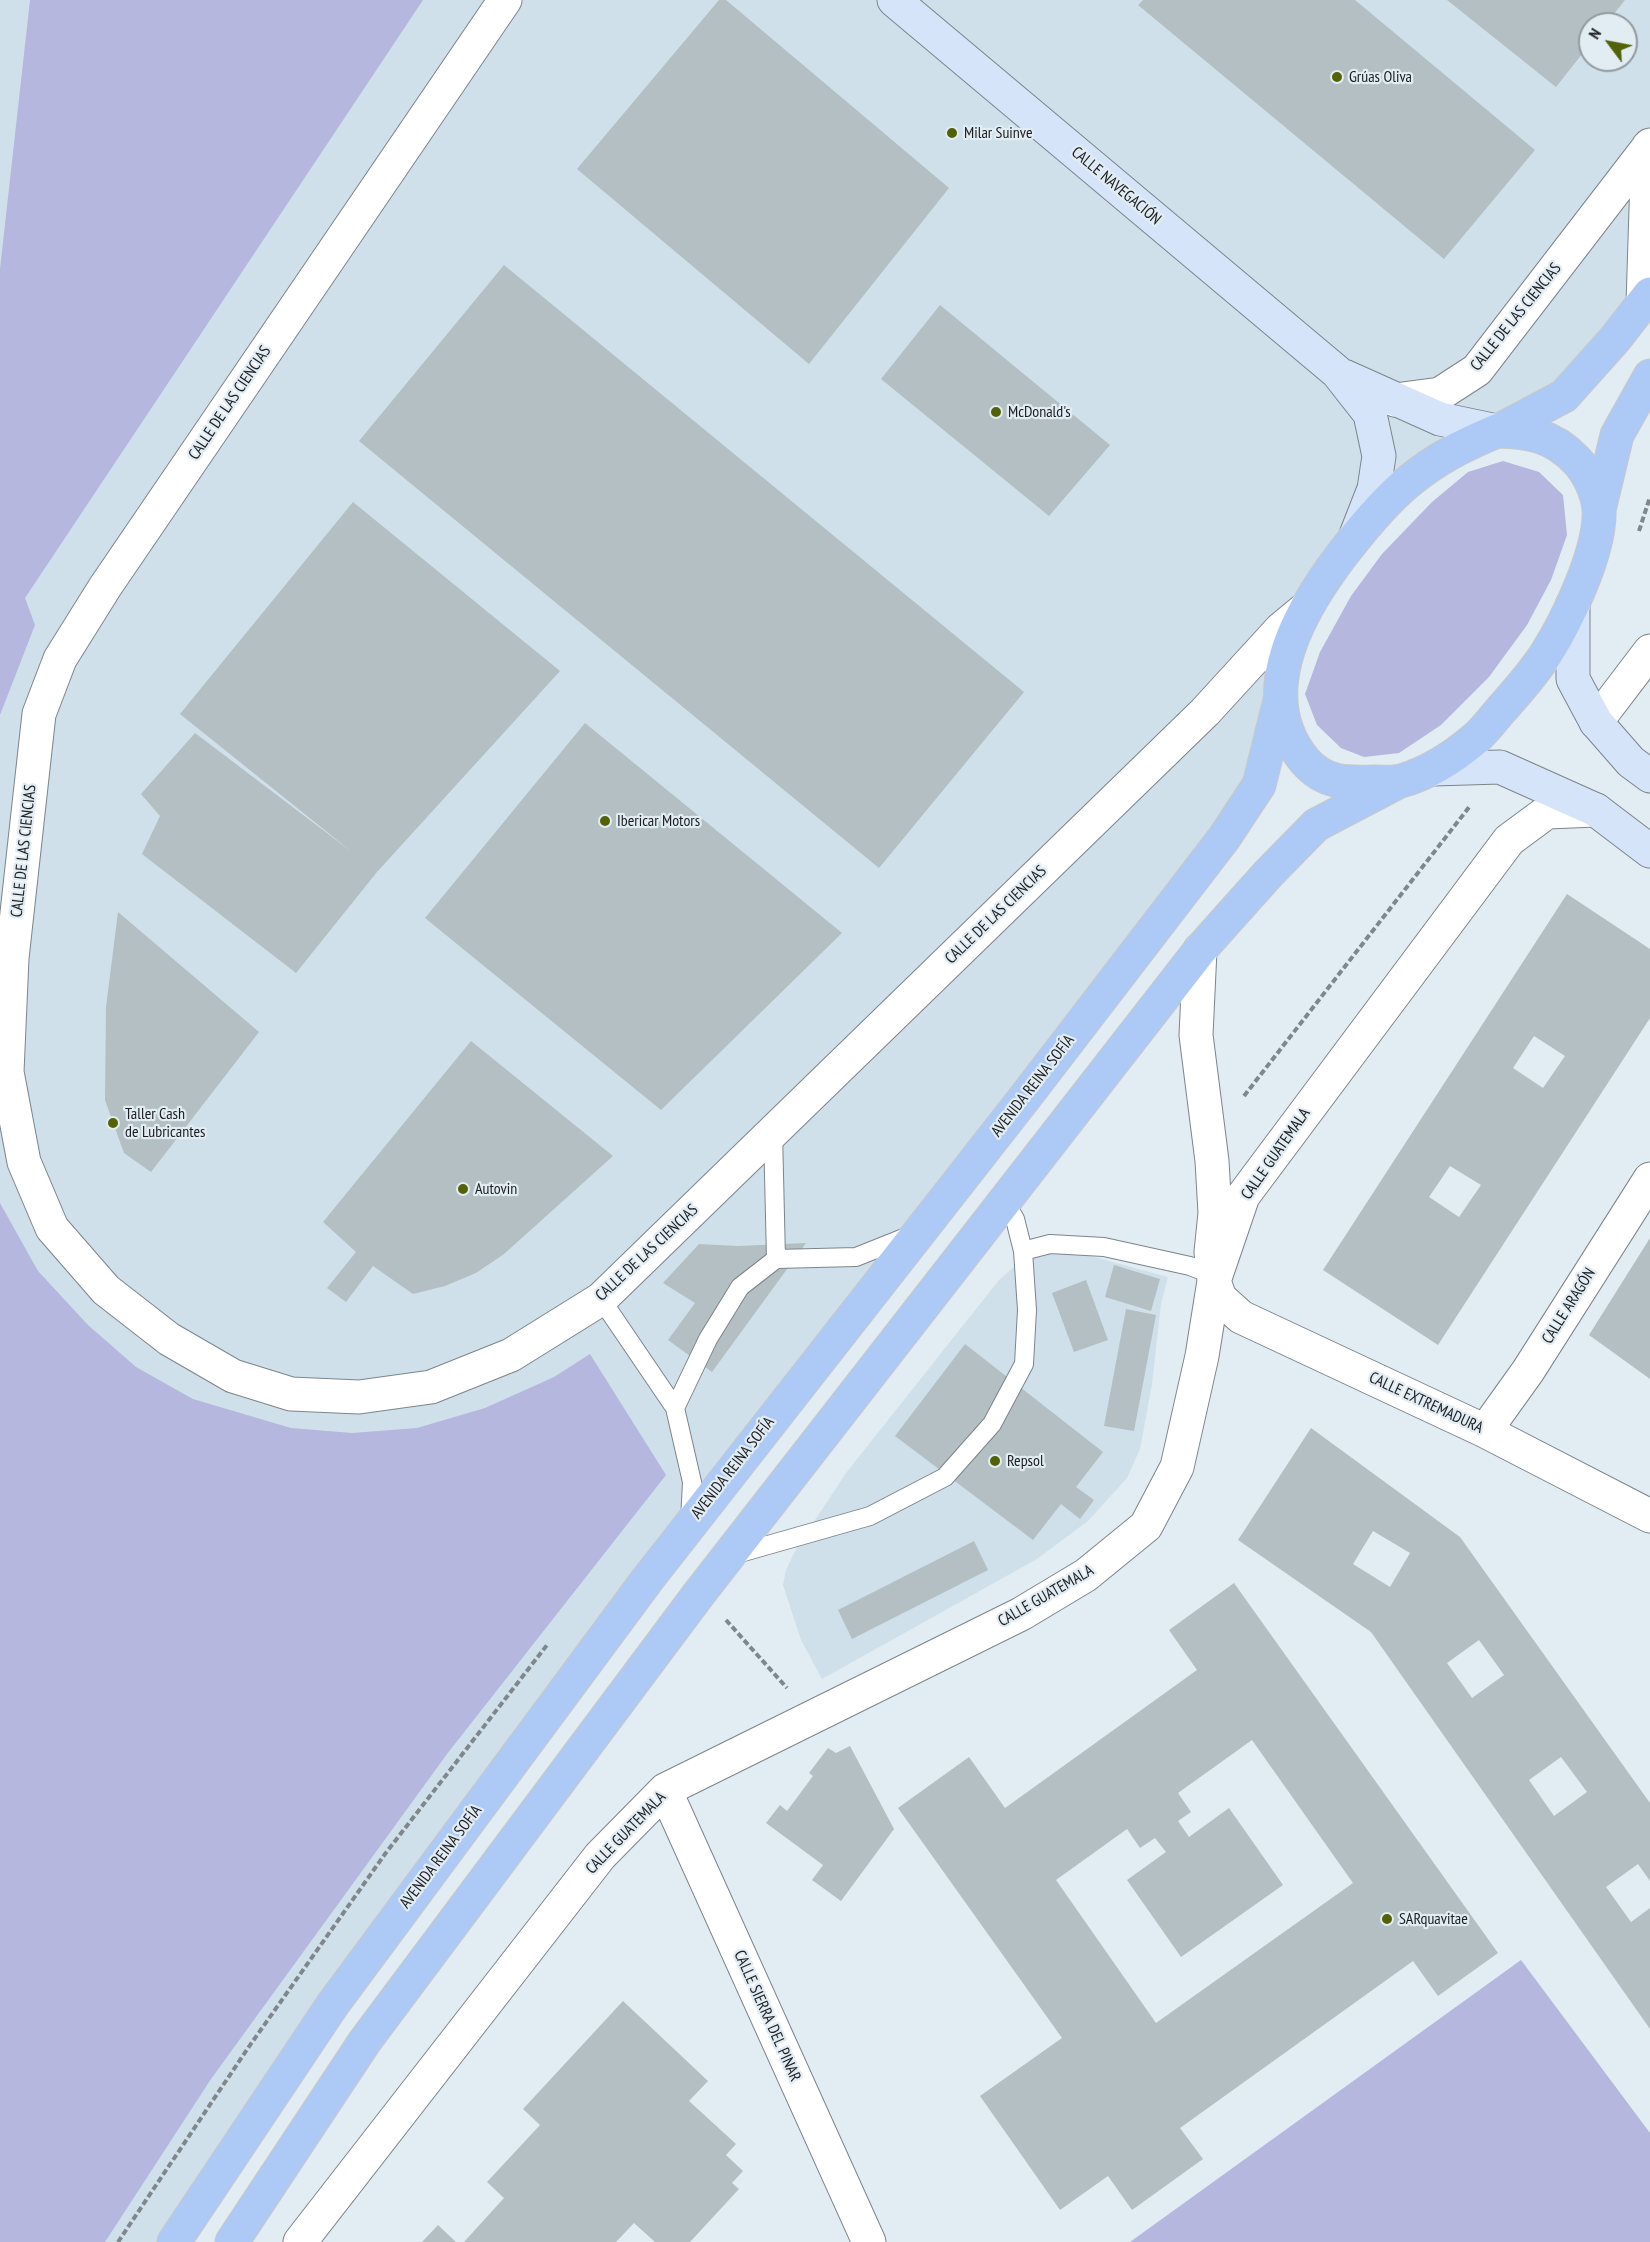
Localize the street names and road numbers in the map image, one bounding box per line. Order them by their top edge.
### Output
street label: CALLE NAVEGACIÓN [1067,143,1165,229]
street label: CALLE DE LAS CIENCIAS [1467,259,1565,375]
street label: CALLE DE LAS CIENCIAS [185,342,275,464]
street label: CALLE DE LAS CIENCIAS [7,784,41,918]
street label: CALLE DE LAS CIENCIAS [941,862,1051,968]
street label: AVENIDA REINA SOFÍA [987,1031,1079,1141]
street label: CALLE GUATEMALA [1237,1105,1315,1203]
street label: CALLE DE LAS CIENCIAS [592,1201,702,1305]
street label: CALLE ARAGÓN [1538,1265,1600,1347]
street label: CALLE EXTREMADURA [1366,1368,1486,1438]
street label: AVENIDA REINA SOFÍA [687,1413,779,1523]
street label: CALLE GUATEMALA [995,1561,1097,1631]
street label: CALLE GUATEMALA [582,1788,670,1878]
street label: AVENIDA REINA SOFÍA [396,1802,486,1912]
street label: CALLE SIERRA DEL PINAR [729,1947,805,2085]

